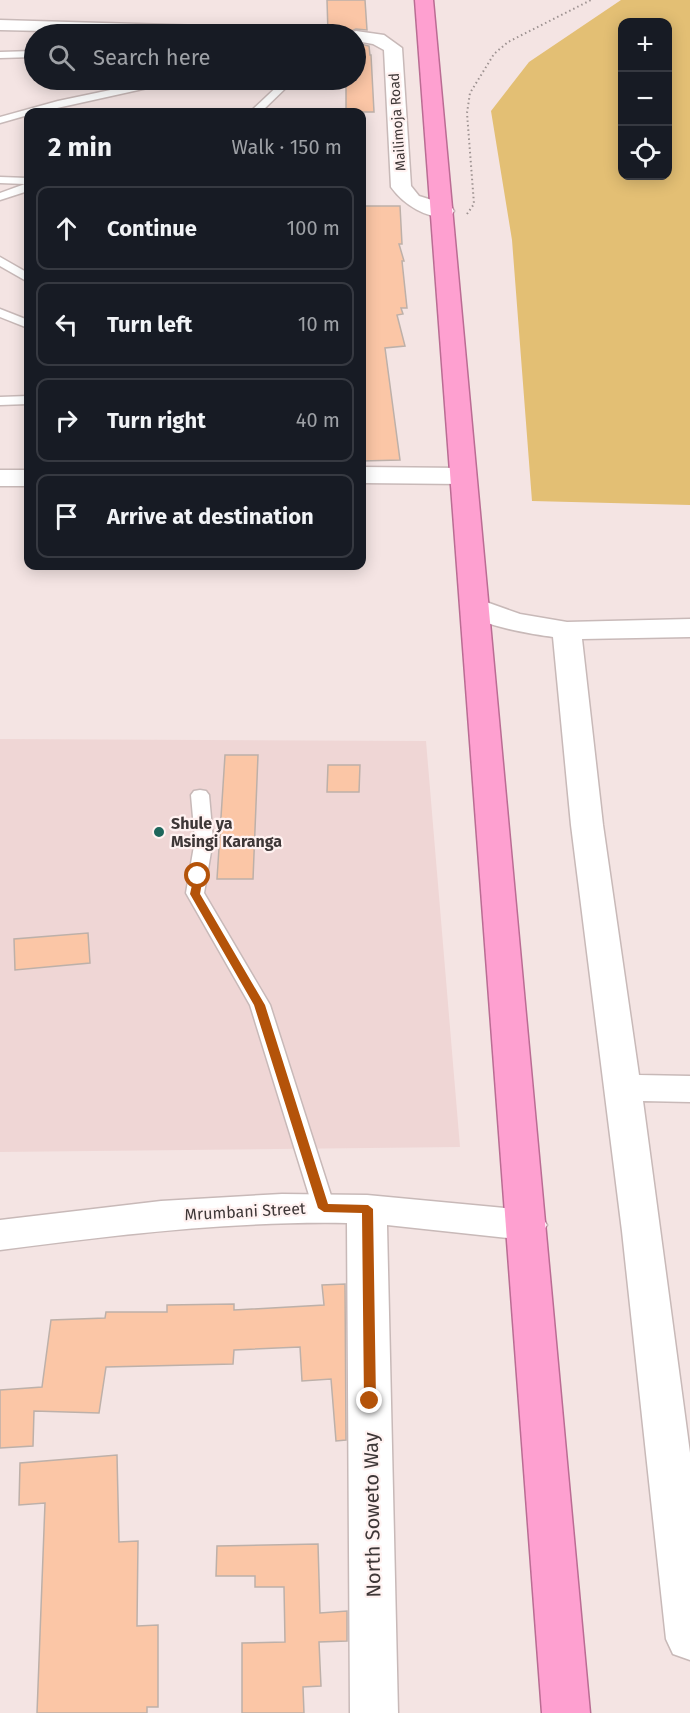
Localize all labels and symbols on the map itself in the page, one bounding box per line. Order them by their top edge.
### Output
street label: Mailimoja Road [386,72,409,172]
place label: Shule ya Msingi Karanga [171,814,282,851]
marker: Shule ya Msingi Karanga [152,825,166,839]
route start [184,862,210,888]
street label: Mrumbani Street [184,1199,306,1224]
route end [356,1387,382,1413]
street label: North Soweto Way [359,1432,385,1598]

